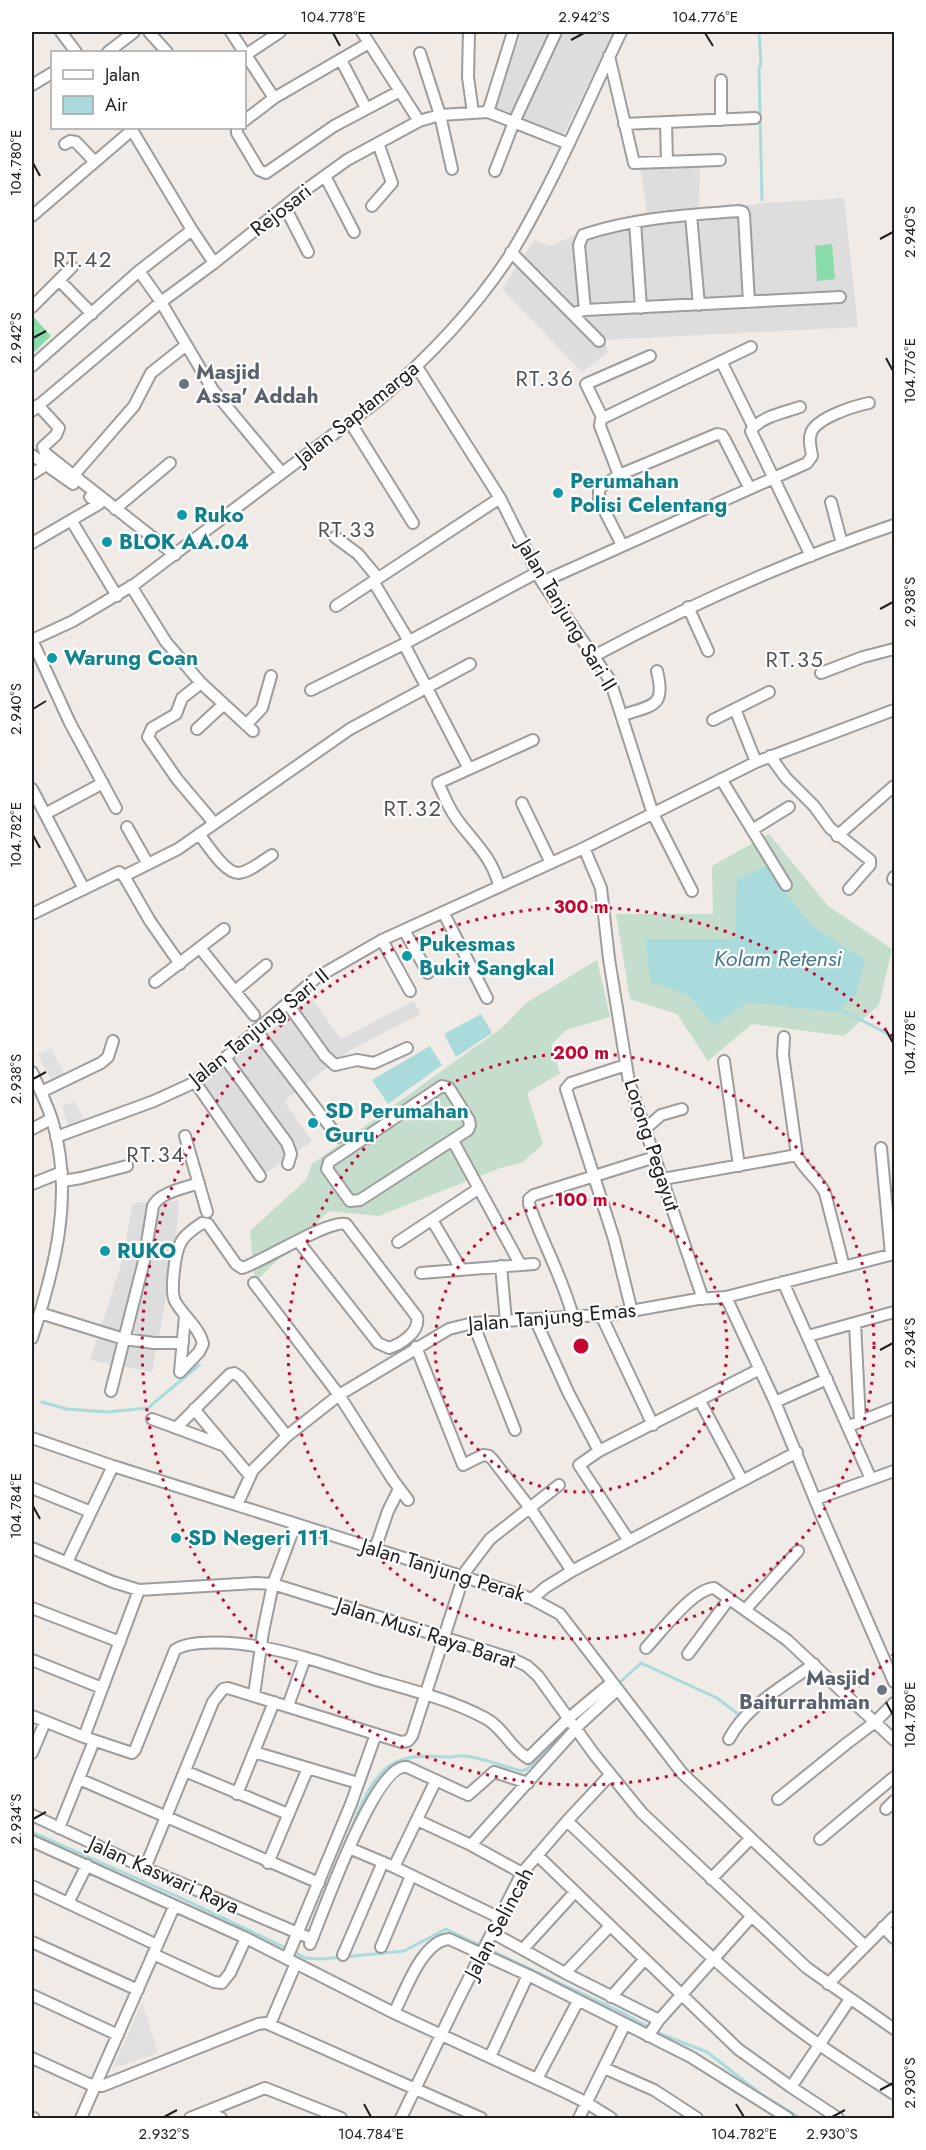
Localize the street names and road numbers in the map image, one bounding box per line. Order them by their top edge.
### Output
street label: Rejosari [244,176,318,244]
street label: Jalan Saptamarga [286,354,425,474]
street label: Jalan Tanjung Sari II [508,531,624,697]
street label: Jalan Tanjung Sari II [180,961,336,1095]
street label: Lorong Pegayut [616,1075,688,1215]
street label: Jalan Tanjung Emas [464,1295,637,1340]
street label: Jalan Tanjung Perak [354,1530,529,1609]
street label: Jalan Musi Raya Barat [329,1589,520,1676]
street label: Jalan Kaswari Raya [81,1827,244,1922]
street label: Jalan Selincah [456,1862,541,1987]

